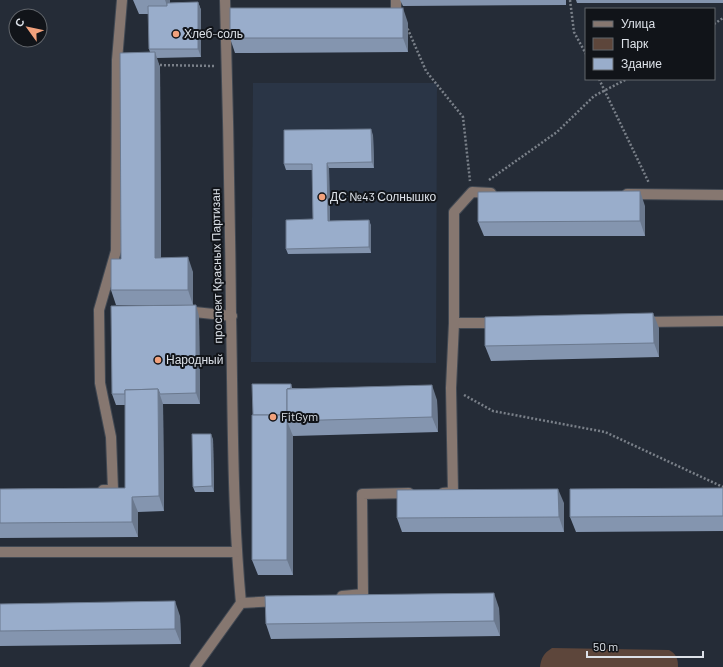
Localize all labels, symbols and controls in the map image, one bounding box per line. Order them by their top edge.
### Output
north arrow [8,8,48,48]
legend [585,8,715,80]
text: С [12,15,27,29]
text: Улица [621,16,655,31]
place label: Хлеб-соль [184,26,243,40]
marker: Хлеб-соль [171,29,181,39]
text: Парк [621,36,649,51]
text: Здание [621,56,662,71]
street label: проспект Красных Партизан [208,188,225,344]
place label: ДС №43 Солнышко [330,189,437,204]
marker: ДС №43 Солнышко [317,192,327,202]
place label: Народный [166,352,223,367]
marker: Народный [153,355,163,365]
place label: FitGym [281,409,318,423]
marker: FitGym [268,412,278,422]
scale bar [587,633,703,659]
text: 50 m [593,639,618,653]

